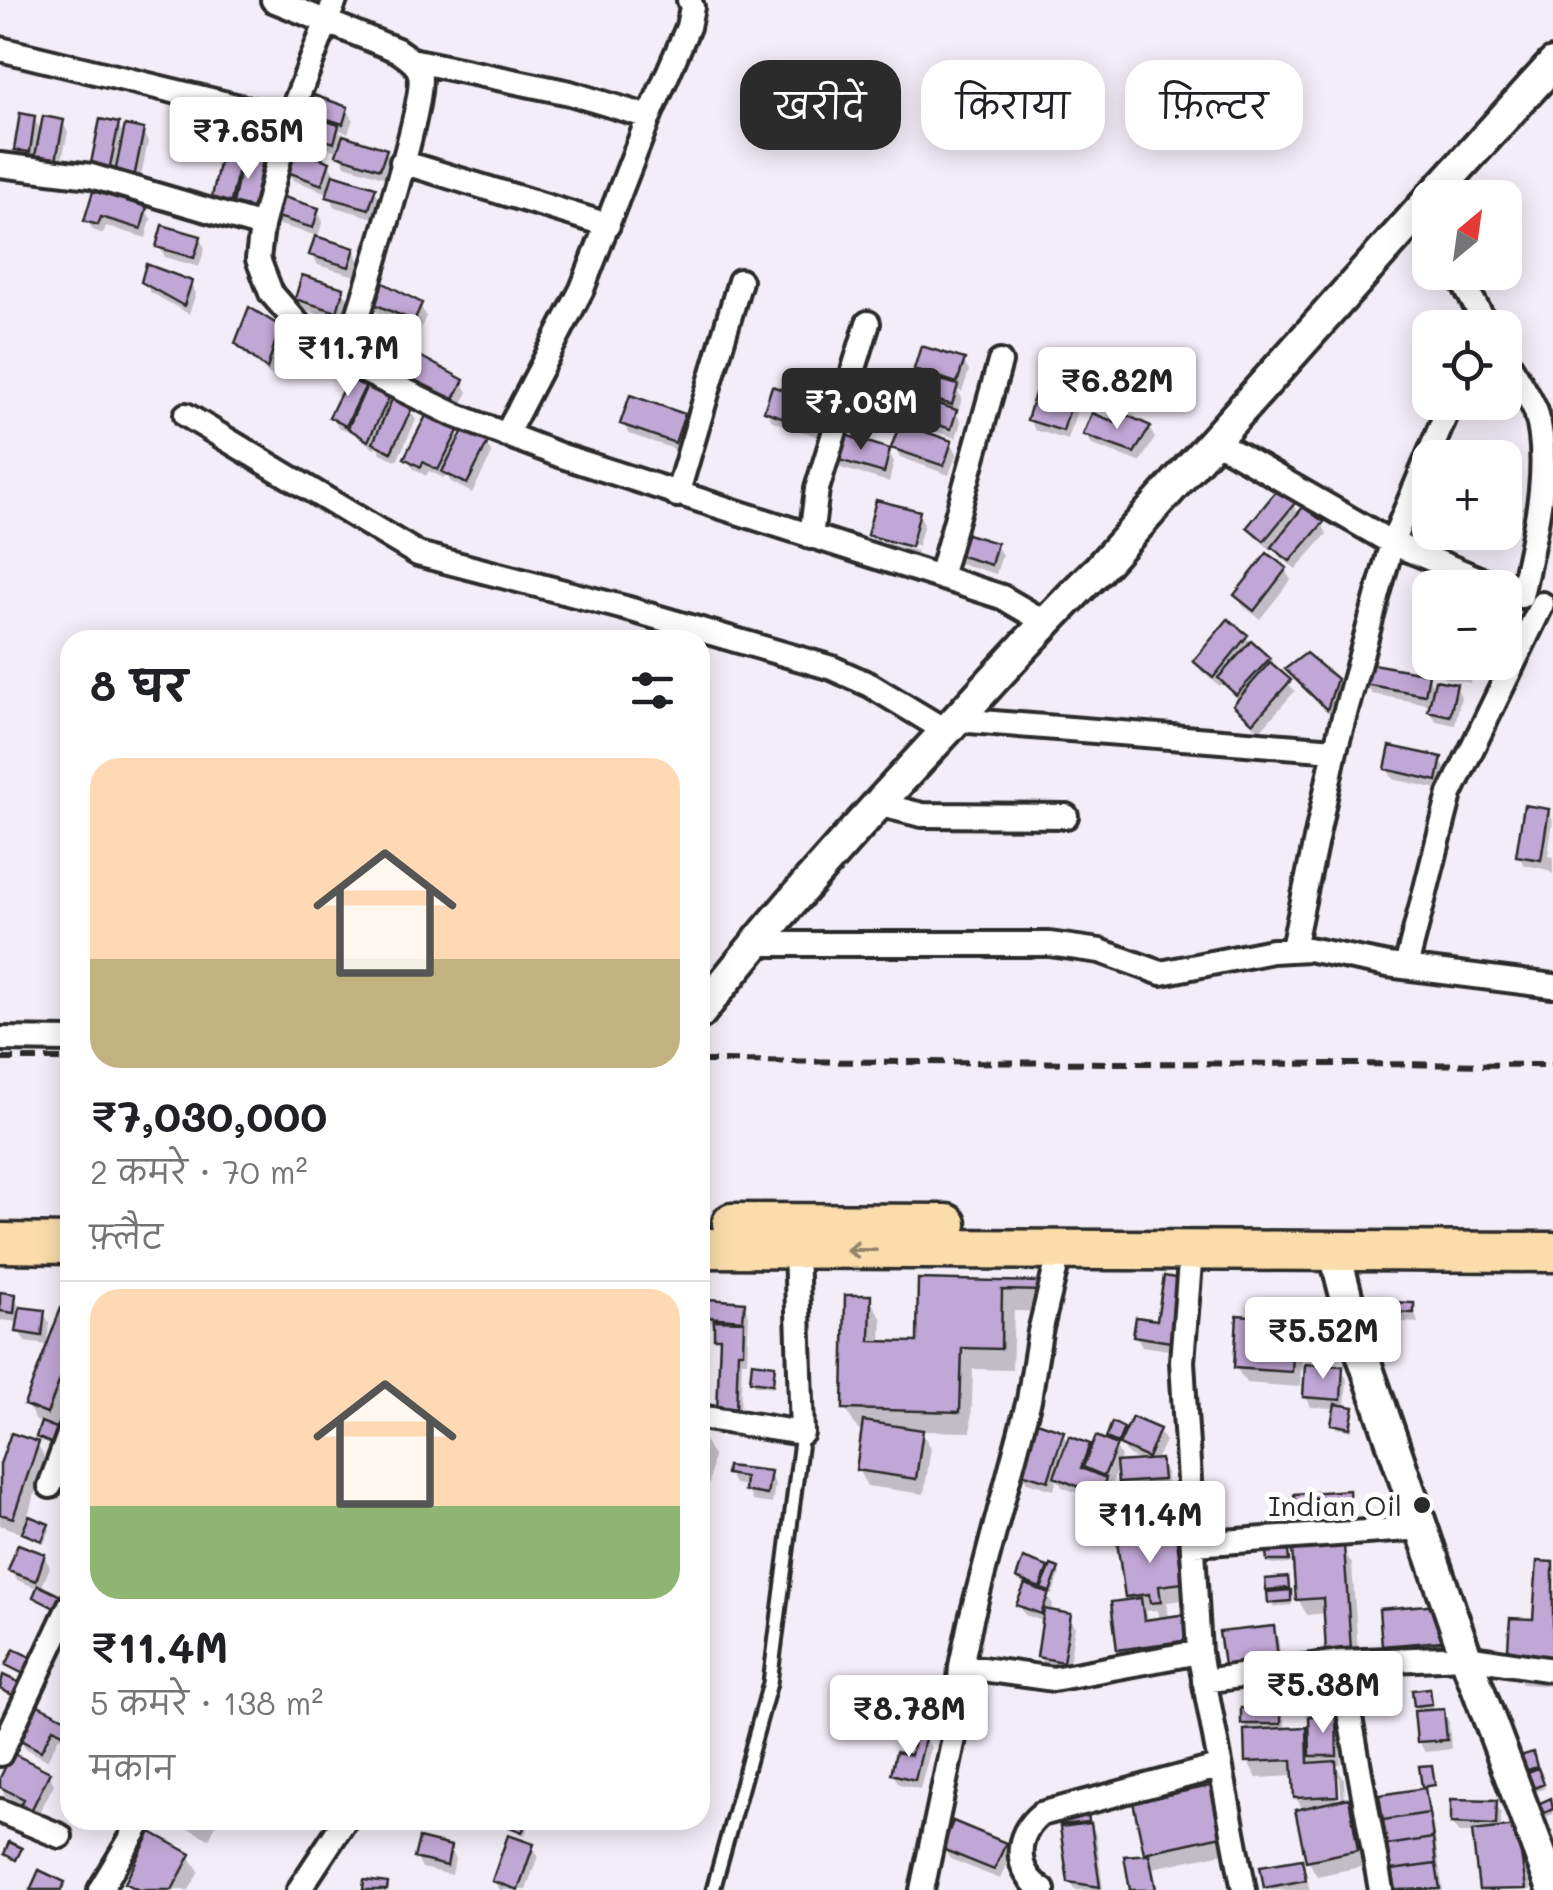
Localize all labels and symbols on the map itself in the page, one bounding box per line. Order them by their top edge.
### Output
pin: ₹7.65M [167,97,329,182]
north arrow [1412,180,1522,290]
pin: ₹11.7M [267,314,429,399]
pin: ₹6.82M [1036,347,1198,432]
pin: ₹7.03M [780,368,942,453]
one-way arrow [845,1240,877,1259]
pin: ₹5.52M [1242,1297,1404,1382]
pin: ₹11.4M [1069,1481,1231,1566]
place label: Indian Oil [1268,1487,1402,1523]
marker: Indian Oil [1411,1494,1433,1516]
pin: ₹5.38M [1242,1651,1404,1736]
pin: ₹8.78M [828,1675,990,1760]

